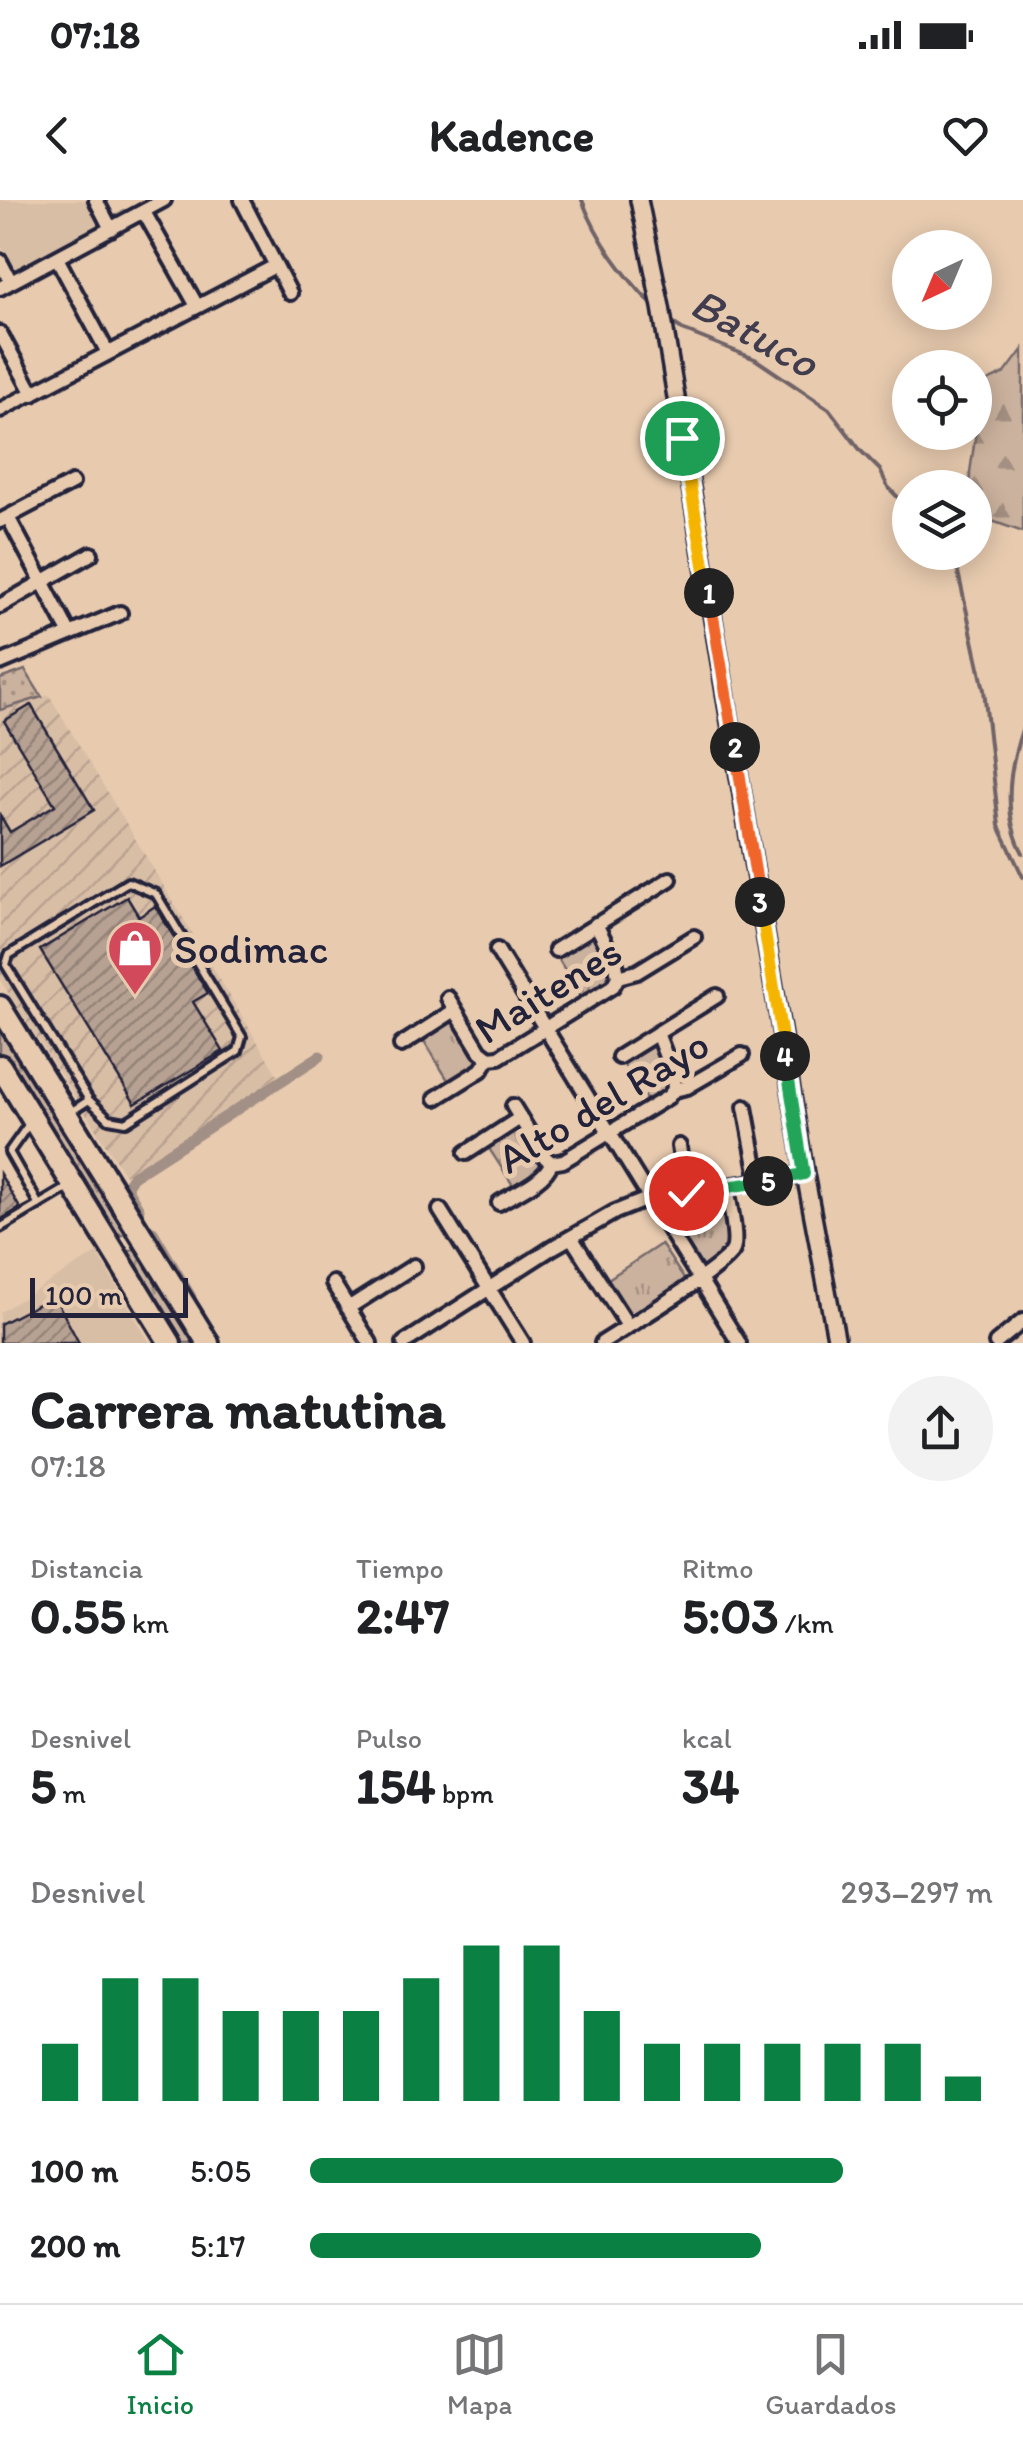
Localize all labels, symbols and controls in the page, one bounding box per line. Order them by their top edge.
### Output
text: 07:18 [50,12,140,58]
icon: back [30,108,85,163]
text: Kadence [429,108,594,162]
icon: heart [938,108,993,163]
north arrow [892,230,992,330]
map controls [892,230,992,570]
water label: Batuco [682,275,829,389]
button: locate [892,350,992,450]
pin [640,396,725,481]
icon: arrive [655,411,710,466]
button: layers [892,470,992,570]
pin: 1 [684,568,734,618]
text: 1 [703,576,716,610]
pin: 2 [710,722,760,772]
text: 2 [728,730,742,764]
pin: 3 [735,877,785,927]
text: 3 [752,885,768,919]
shop icon: Sodimac [105,918,165,997]
place label: Sodimac [174,923,328,974]
street label: Maitenes [465,925,631,1055]
street label: Alto del Rayo [488,1018,718,1184]
pin: 4 [760,1031,810,1081]
text: 4 [777,1039,793,1073]
pin [644,1151,729,1236]
pin: 5 [743,1156,793,1206]
text: 5 [761,1164,775,1198]
icon: check [659,1166,714,1221]
scale bar [30,1273,188,1318]
text: 100 m [45,1278,122,1312]
text: Carrera matutina [30,1376,445,1442]
button: share [888,1376,993,1481]
text: 07:18 [30,1447,106,1485]
text: Distancia [30,1551,143,1585]
text: Tiempo [356,1551,444,1585]
text: Ritmo [682,1551,753,1585]
text: 0.55 [30,1585,126,1646]
text: 2:47 [356,1585,449,1646]
text: 5:03 [682,1585,779,1646]
text: km [126,1606,169,1640]
text: /km [779,1606,834,1640]
text: Desnivel [30,1721,131,1755]
text: Pulso [356,1721,422,1755]
text: kcal [682,1721,732,1755]
text: 5 [30,1755,56,1816]
text: 154 [356,1755,436,1816]
text: 34 [682,1755,739,1816]
text: m [56,1776,86,1810]
text: bpm [436,1776,494,1810]
text: Desnivel [30,1873,145,1911]
text: 293–297 m [841,1873,993,1911]
text: 100 m [30,2152,118,2190]
text: 5:05 [190,2152,251,2190]
text: 200 m [30,2227,120,2265]
text: 5:17 [190,2227,245,2265]
tab: Inicio [126,2327,194,2421]
tab: Mapa [447,2327,512,2421]
tab: Guardados [765,2327,896,2421]

